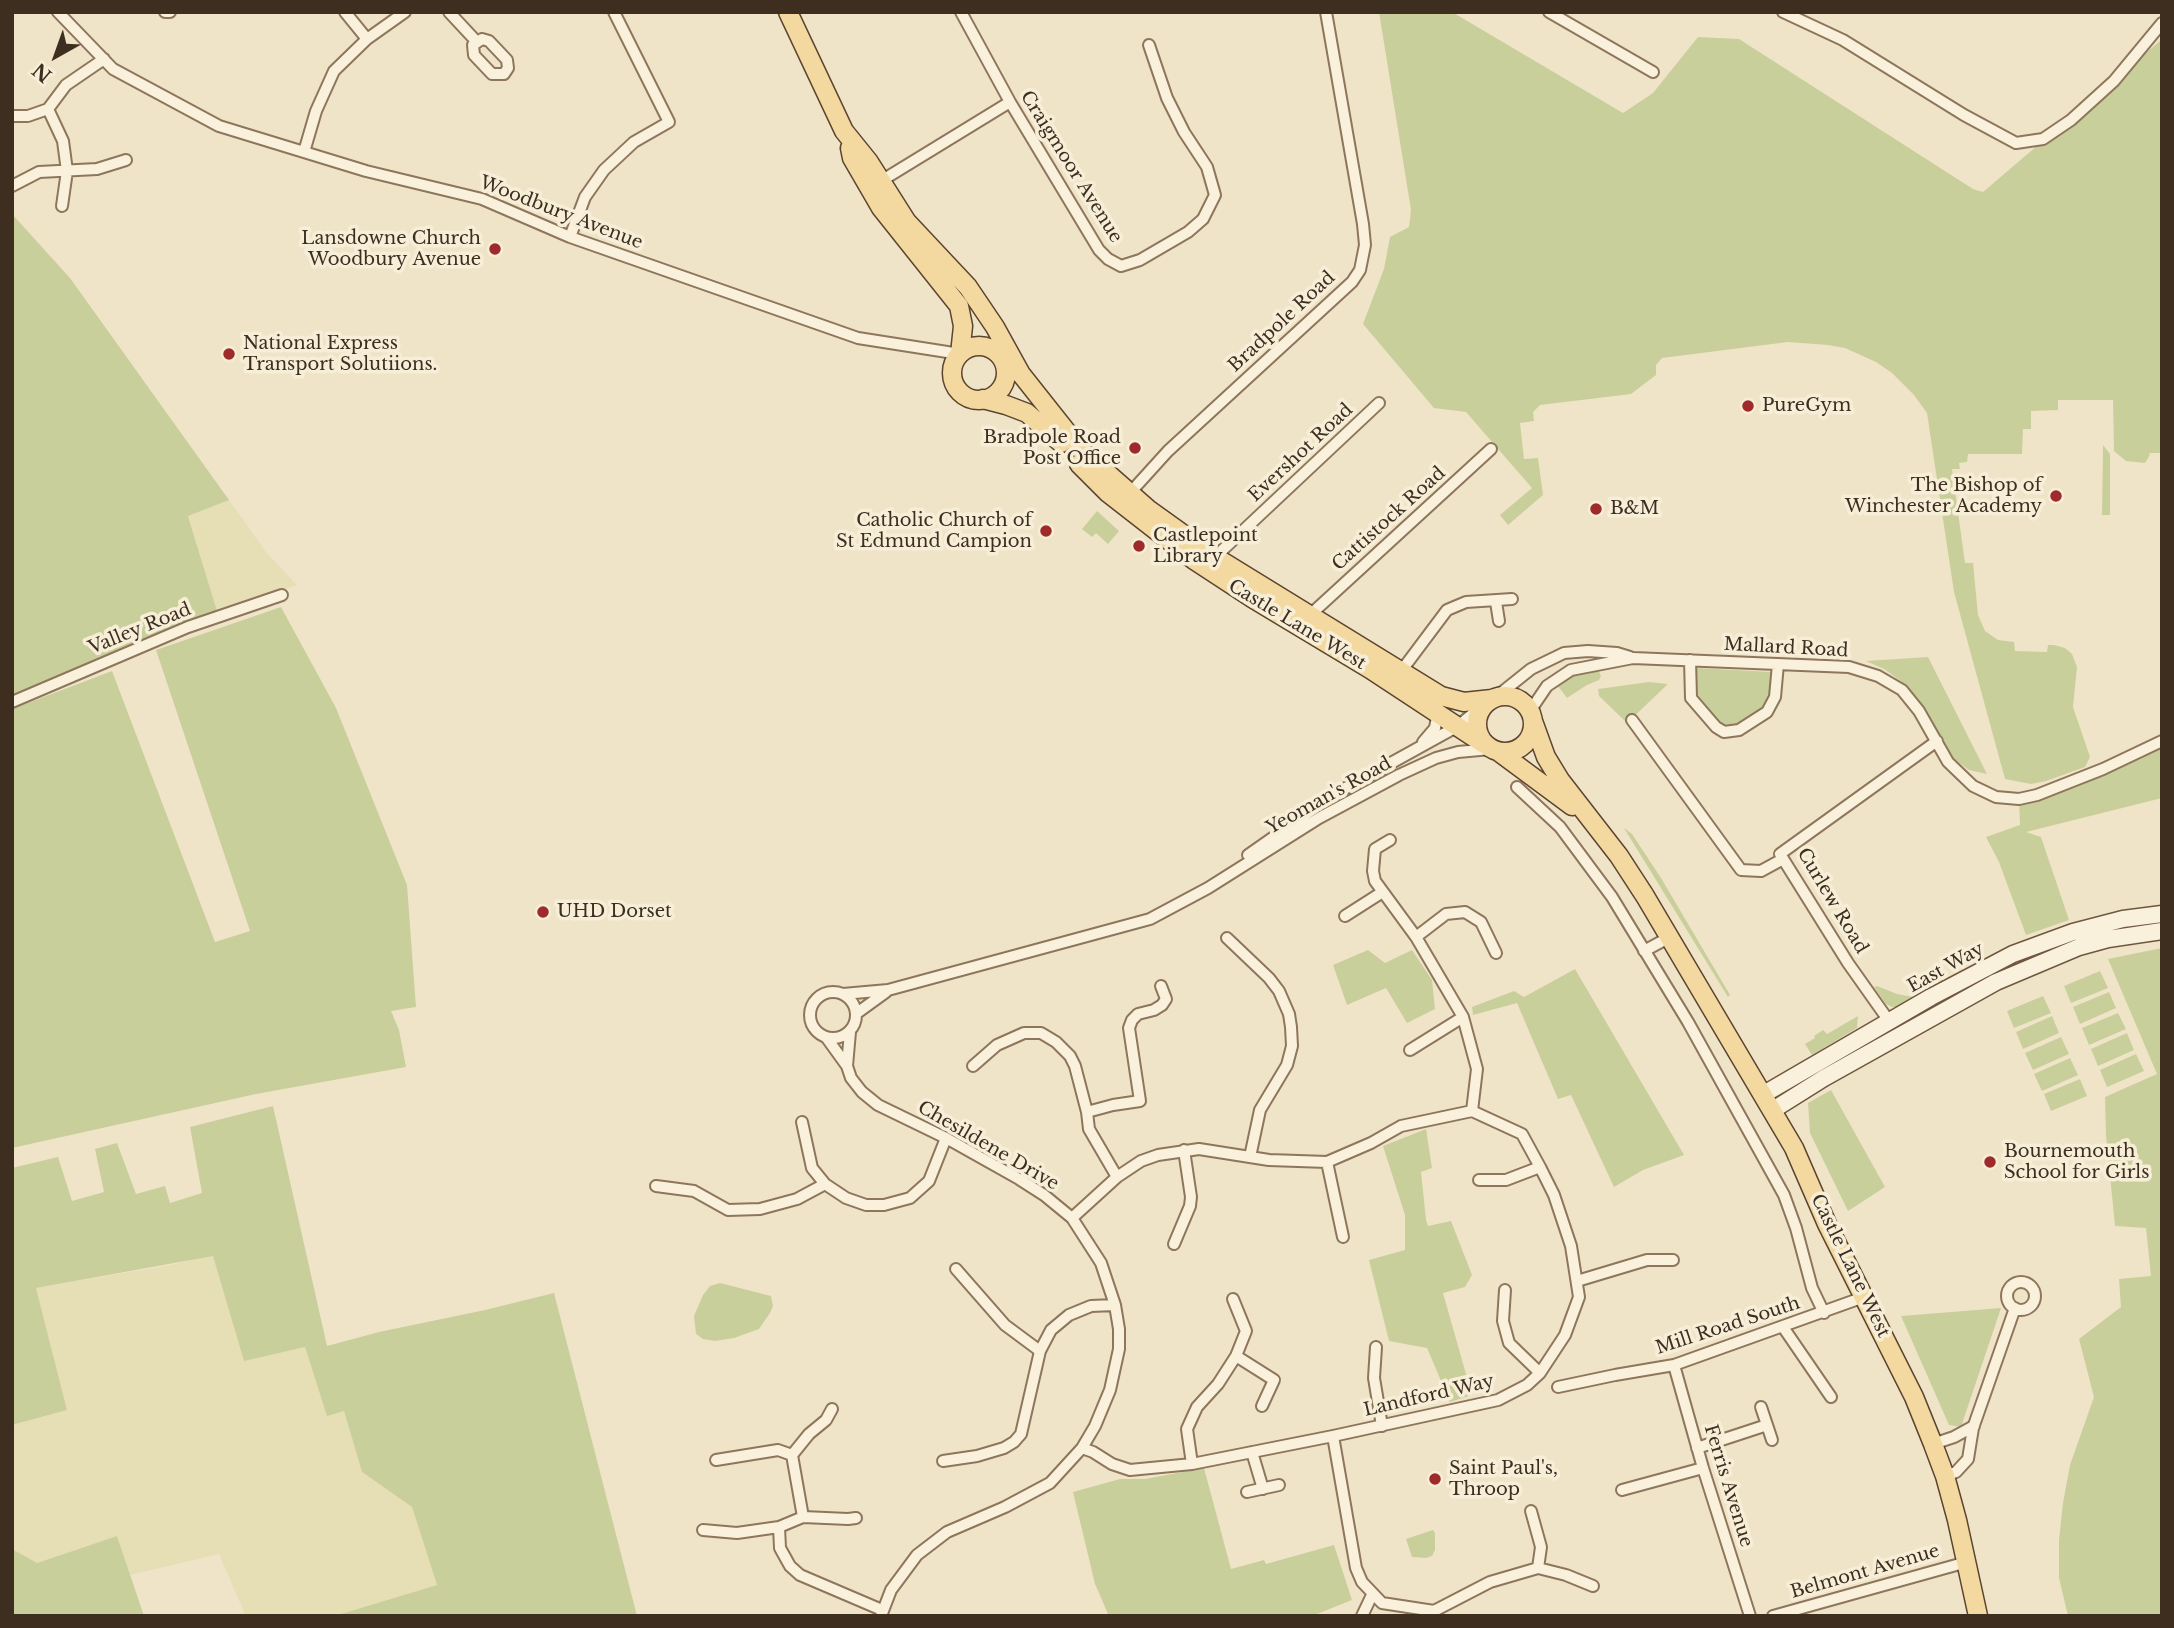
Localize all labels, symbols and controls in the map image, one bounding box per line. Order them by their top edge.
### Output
north arrow [21,21,91,91]
text: N [28,58,56,87]
street label: Craigmoor Avenue [1015,87,1127,247]
street label: Woodbury Avenue [476,172,646,254]
place label: Lansdowne Church Woodbury Avenue [301,228,481,270]
marker: Lansdowne Church Woodbury Avenue [487,241,503,257]
street label: Bradpole Road [1224,267,1340,377]
place label: National Express Transport Solutiions. [243,333,437,376]
marker: National Express Transport Solutiions. [221,346,237,362]
place label: PureGym [1762,395,1851,417]
marker: PureGym [1740,398,1756,414]
street label: Evershot Road [1244,399,1358,507]
place label: Bradpole Road Post Office [983,427,1121,470]
marker: Bradpole Road Post Office [1127,440,1143,456]
street label: Cattistock Road [1328,463,1450,575]
place label: The Bishop of Winchester Academy [1845,475,2042,518]
marker: The Bishop of Winchester Academy [2048,488,2064,504]
place label: B&M [1610,498,1659,520]
marker: B&M [1588,501,1604,517]
place label: Catholic Church of St Edmund Campion [836,510,1032,552]
marker: Catholic Church of St Edmund Campion [1038,523,1054,539]
place label: Castlepoint Library [1153,525,1258,568]
marker: Castlepoint Library [1131,538,1147,554]
street label: Castle Lane West [1224,575,1370,675]
street label: Valley Road [86,599,194,659]
street label: Mallard Road [1723,634,1849,662]
street label: Yeoman's Road [1263,753,1395,839]
street label: Curlew Road [1792,844,1872,958]
place label: UHD Dorset [557,901,672,923]
marker: UHD Dorset [535,904,551,920]
street label: East Way [1904,938,1988,998]
street label: Chesildene Drive [914,1097,1062,1195]
place label: Bournemouth School for Girls [2004,1141,2149,1184]
marker: Bournemouth School for Girls [1982,1154,1998,1170]
street label: Castle Lane West [1806,1191,1894,1341]
street label: Mill Road South [1653,1293,1803,1359]
street label: Landford Way [1362,1371,1496,1421]
street label: Ferris Avenue [1699,1422,1757,1550]
place label: Saint Paul's, Throop [1449,1458,1558,1500]
marker: Saint Paul's, Throop [1427,1471,1443,1487]
street label: Belmont Avenue [1788,1540,1942,1604]

